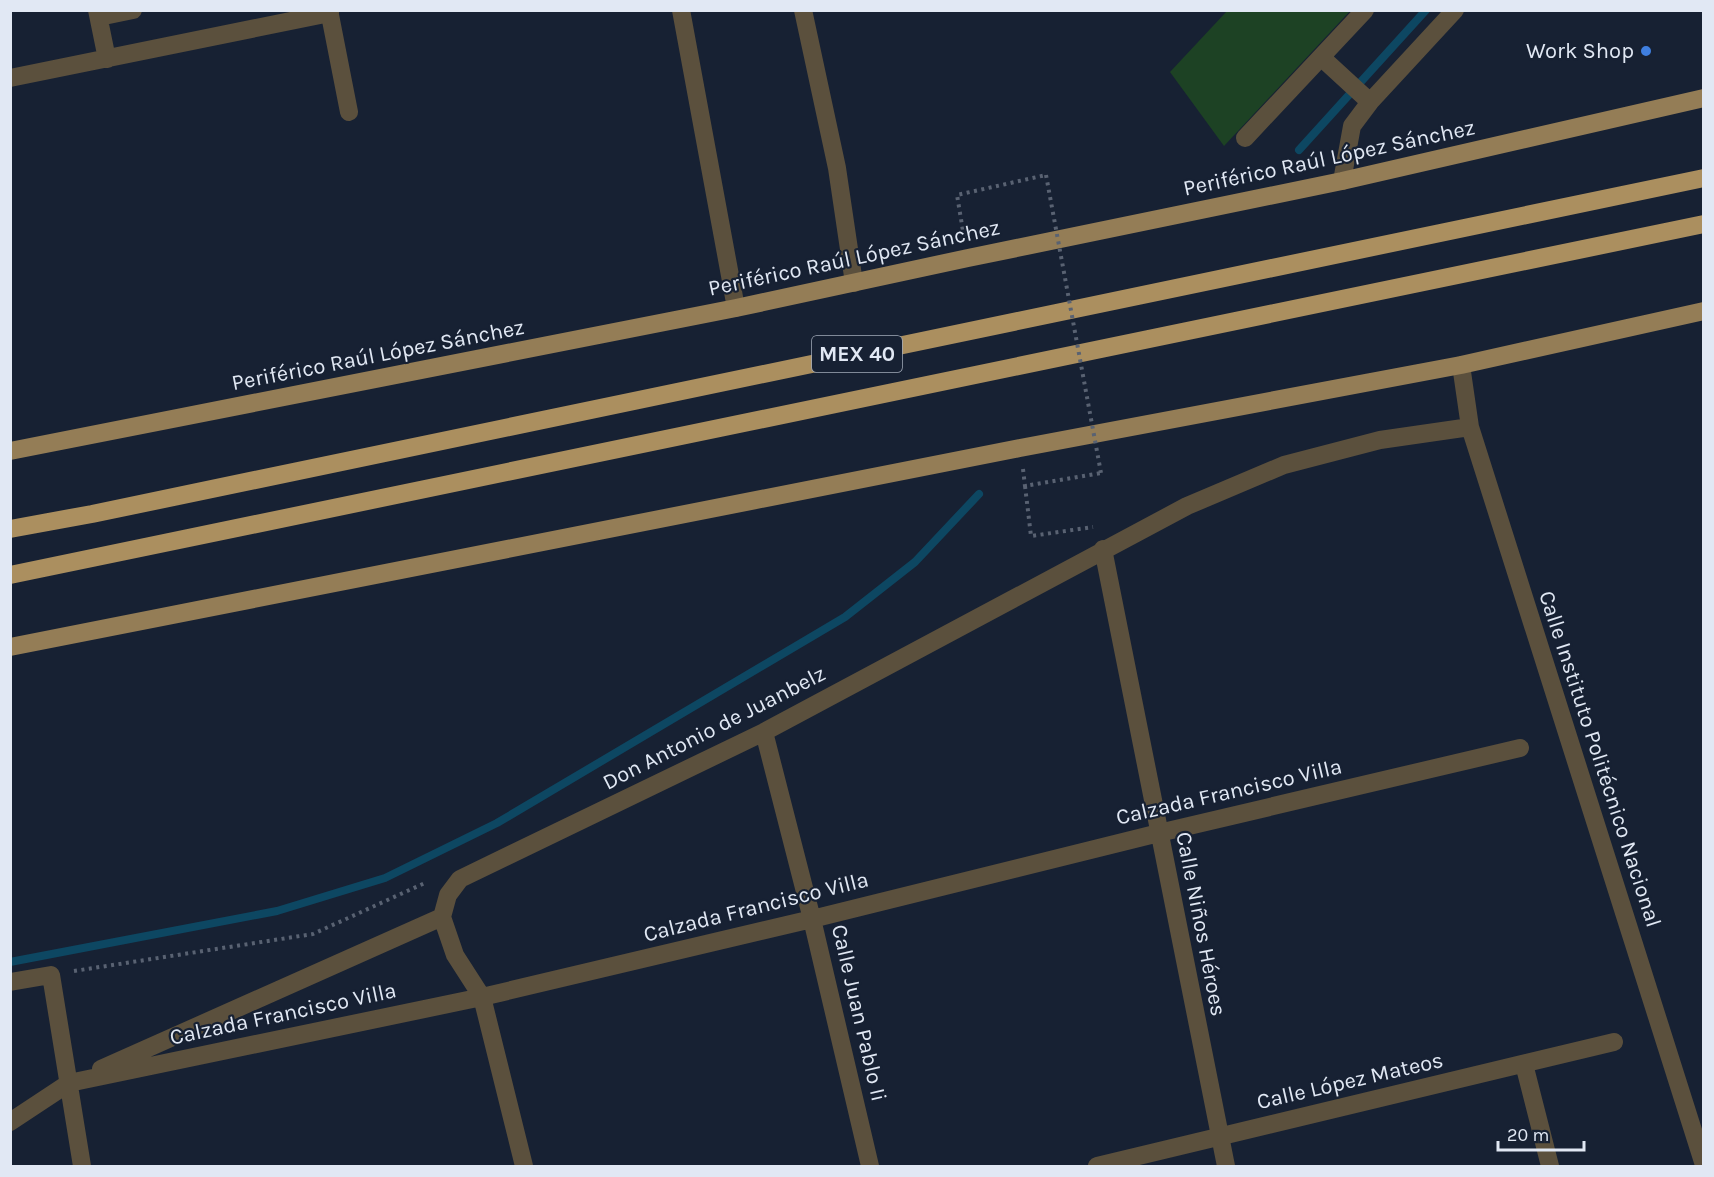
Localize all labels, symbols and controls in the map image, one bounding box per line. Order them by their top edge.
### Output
place label: Work Shop [1526,38,1634,64]
marker: Work Shop [1639,44,1653,58]
street label: Periférico Raúl López Sánchez [1181,114,1477,202]
street label: Periférico Raúl López Sánchez [706,214,1002,302]
street label: Periférico Raúl López Sánchez [230,314,526,396]
road number: MEX 40 [812,336,902,372]
street label: Calle Instituto Politécnico Nacional [1533,587,1667,931]
street label: Don Antonio de Juanbelz [598,660,830,796]
street label: Calzada Francisco Villa [1114,753,1344,831]
street label: Calle Niños Héroes [1170,830,1232,1018]
street label: Calzada Francisco Villa [641,866,871,948]
street label: Calle Juan Pablo Ii [826,922,892,1104]
street label: Calzada Francisco Villa [167,977,399,1051]
street label: Calle López Mateos [1254,1047,1446,1115]
scale bar [1498,1114,1584,1152]
text: 20 m [1507,1124,1549,1146]

